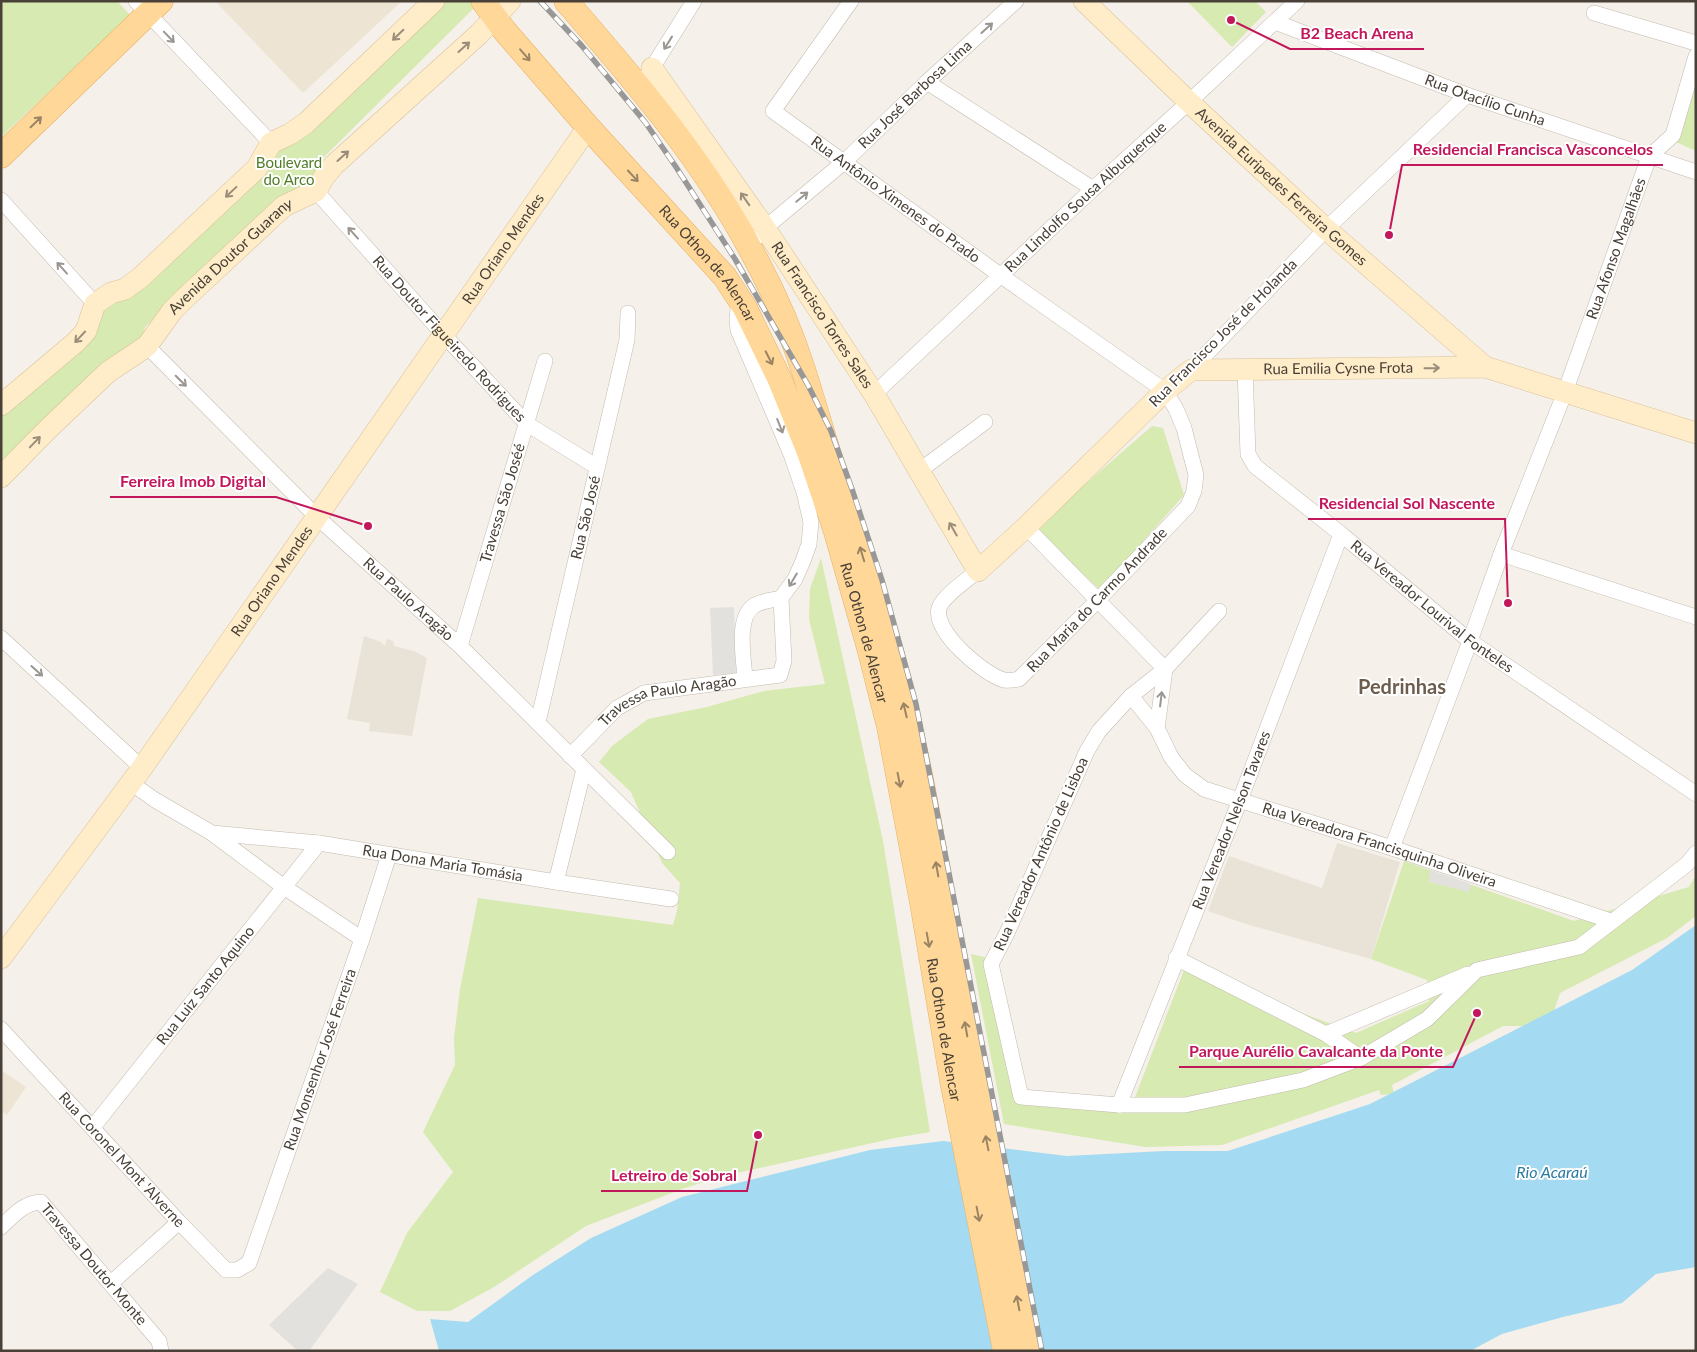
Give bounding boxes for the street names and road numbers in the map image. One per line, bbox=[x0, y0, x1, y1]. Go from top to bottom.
street label: Rua José Barbosa Lima bbox=[854, 36, 975, 152]
street label: Rua Otacílio Cunha bbox=[1422, 70, 1548, 129]
street label: Avenida Euripedes Ferreira Gomes bbox=[1192, 103, 1372, 269]
street label: Rua Lindolfo Sousa Albuquerque bbox=[1000, 117, 1169, 275]
street label: Rua Antônio Ximenes do Prado bbox=[808, 132, 984, 266]
street label: Rua Afonso Magalhães bbox=[1582, 175, 1649, 322]
street label: Rua Oriano Mendes bbox=[458, 190, 547, 307]
street label: Avenida Doutor Guarany bbox=[164, 193, 295, 318]
street label: Rua Othon de Alencar bbox=[656, 201, 760, 325]
street label: Rua Francisco Torres Sales bbox=[768, 238, 878, 391]
street label: Rua Doutor Figueiredo Rodrigues bbox=[369, 251, 530, 425]
street label: Rua Francisco José de Holanda bbox=[1145, 255, 1300, 410]
street label: Rua Emilia Cysne Frota bbox=[1263, 358, 1413, 377]
street label: Travessa São Joséé bbox=[475, 441, 528, 565]
street label: Rua São José bbox=[566, 474, 603, 561]
street label: Rua Oriano Mendes bbox=[226, 522, 316, 640]
street label: Rua Maria do Carmo Andrade bbox=[1022, 523, 1170, 675]
street label: Rua Vereador Lourival Fonteles bbox=[1347, 536, 1517, 676]
street label: Rua Paulo Aragão bbox=[360, 553, 458, 644]
street label: Rua Othon de Alencar bbox=[837, 560, 893, 705]
street label: Travessa Paulo Aragão bbox=[594, 671, 737, 730]
street label: Rua Vereador Nelson Tavares bbox=[1187, 728, 1273, 912]
street label: Rua Vereador Antônio de Lisboa bbox=[989, 754, 1091, 953]
street label: Rua Vereadora Francisquinha Oliveira bbox=[1260, 798, 1499, 890]
street label: Rua Dona Maria Tomásia bbox=[361, 840, 524, 884]
street label: Rua Luiz Santo Aquino bbox=[152, 922, 258, 1048]
street label: Rua Othon de Alencar bbox=[923, 957, 966, 1103]
street label: Rua Monsenhor José Ferreira bbox=[279, 966, 359, 1153]
street label: Rua Coronel Mont 'Alverne bbox=[56, 1088, 189, 1231]
street label: Travessa Doutor Monte bbox=[38, 1199, 152, 1328]

